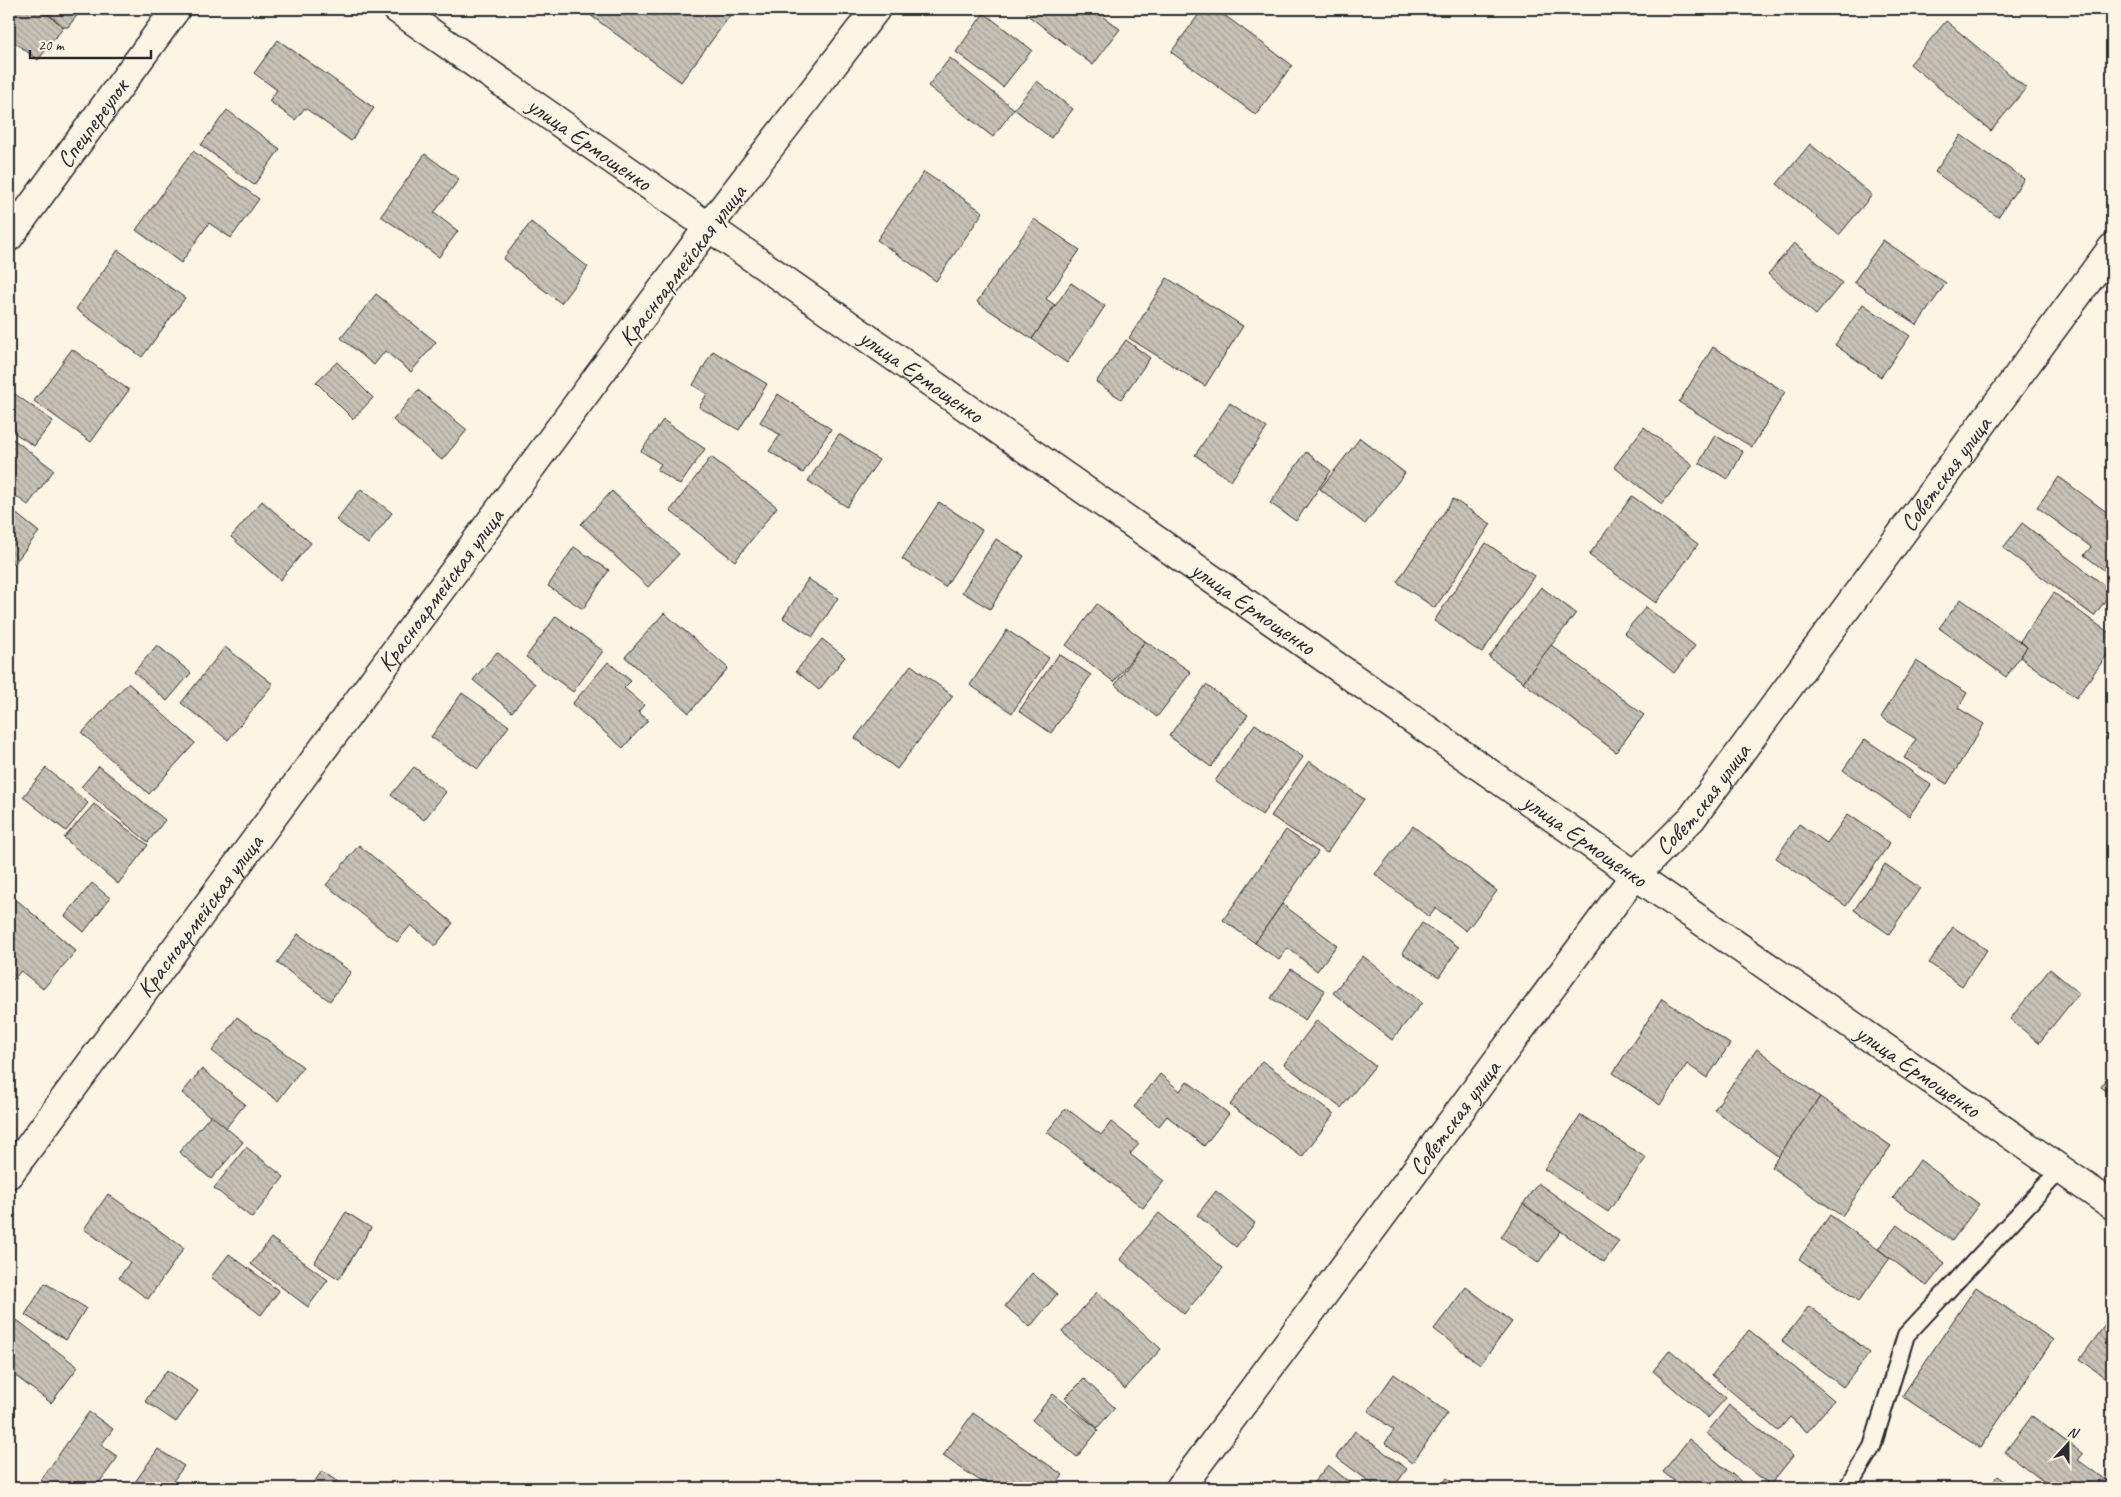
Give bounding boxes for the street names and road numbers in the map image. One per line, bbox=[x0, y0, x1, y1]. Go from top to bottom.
street label: Спецпереулок bbox=[50, 71, 136, 174]
street label: улица Ермощенко bbox=[520, 89, 659, 198]
street label: Красноармейская улица bbox=[611, 177, 753, 352]
street label: улица Ермощенко bbox=[852, 321, 990, 430]
street label: Советская улица bbox=[1893, 409, 1999, 537]
street label: Красноармейская улица bbox=[370, 502, 511, 677]
street label: улица Ермощенко bbox=[1184, 553, 1322, 663]
street label: Советская улица bbox=[1649, 736, 1758, 861]
street label: улица Ермощенко bbox=[1516, 785, 1654, 895]
street label: Красноармейская улица bbox=[130, 827, 270, 1003]
street label: улица Ермощенко bbox=[1848, 1016, 1987, 1125]
street label: Советская улица bbox=[1402, 1053, 1508, 1181]

